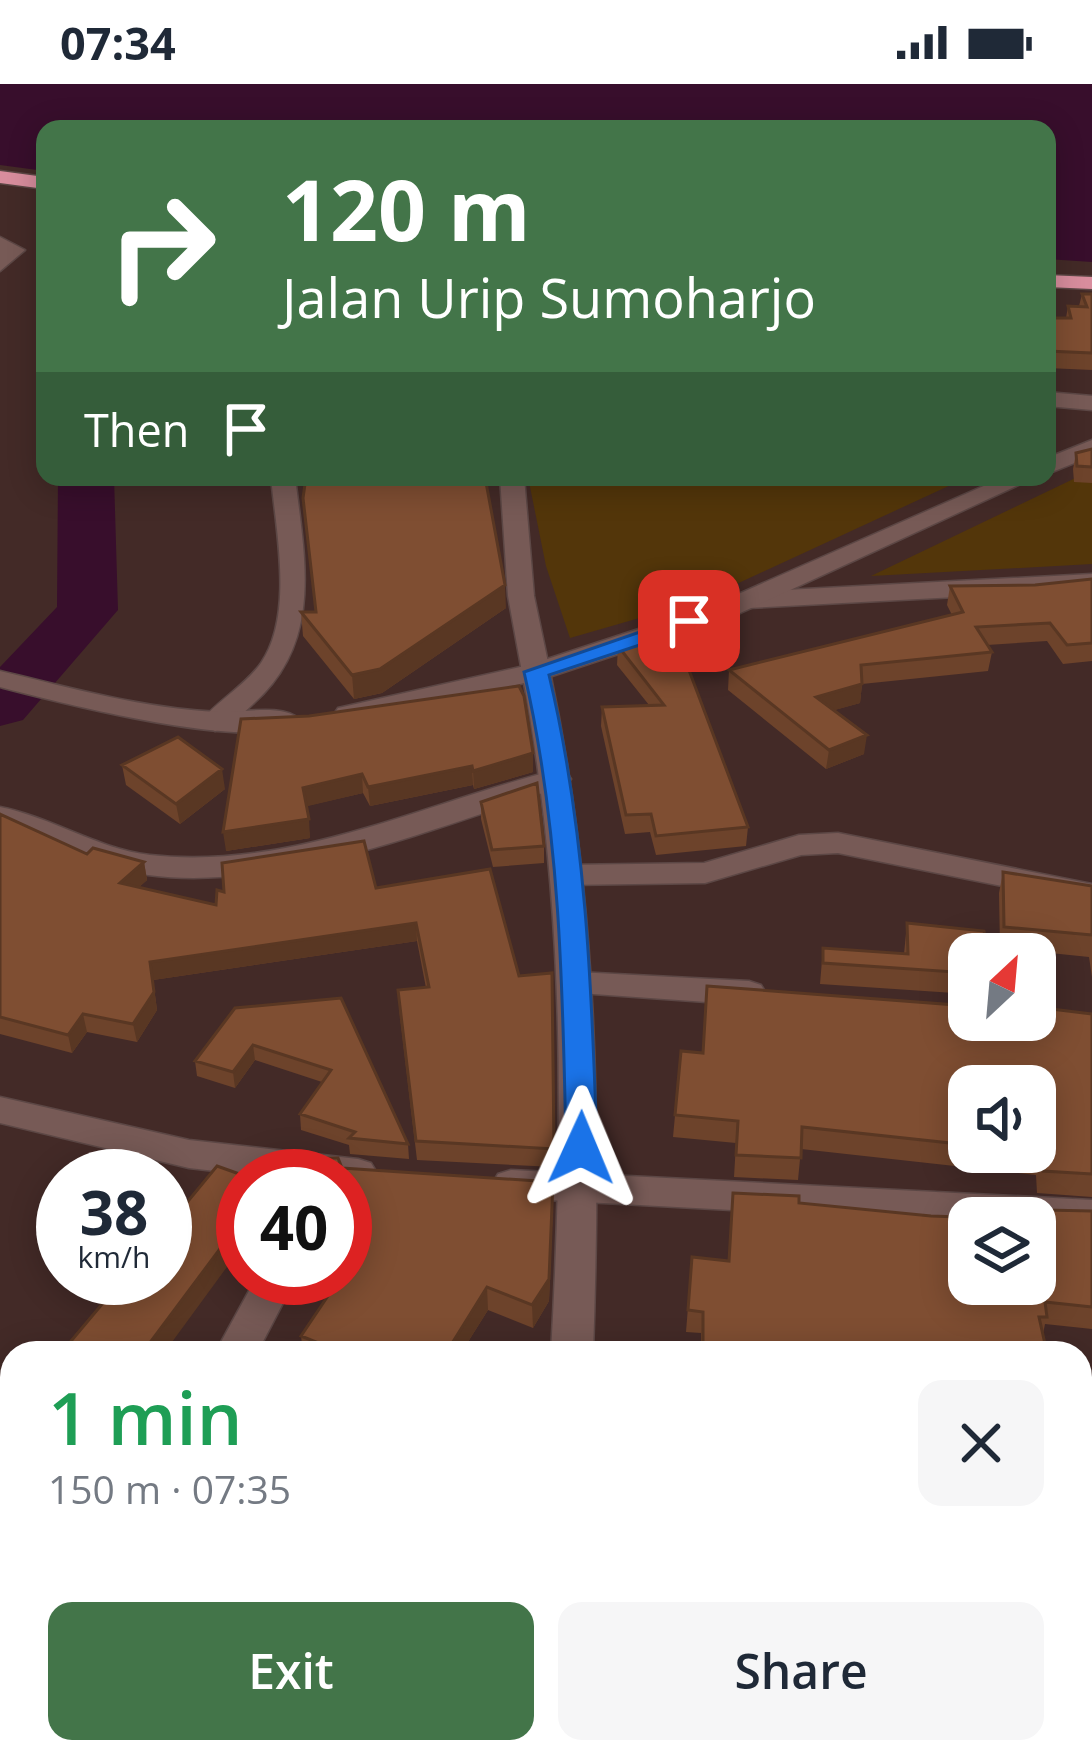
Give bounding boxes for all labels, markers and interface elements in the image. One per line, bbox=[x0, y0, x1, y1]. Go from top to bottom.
text: 07:34 bbox=[60, 12, 176, 73]
text: 120 m bbox=[282, 151, 530, 266]
icon: right bbox=[84, 168, 240, 324]
text: Jalan Urip Sumoharjo bbox=[282, 260, 816, 334]
icon: arrive bbox=[213, 396, 279, 462]
text: Then bbox=[84, 399, 189, 460]
pin bbox=[638, 570, 740, 672]
icon: arrive bbox=[656, 588, 722, 654]
north arrow bbox=[948, 933, 1056, 1041]
map controls bbox=[948, 933, 1056, 1305]
button: sound bbox=[948, 1065, 1056, 1173]
position arrow bbox=[518, 1085, 644, 1211]
speed limit sign: 40 bbox=[216, 1149, 372, 1305]
text: 38 bbox=[80, 1171, 148, 1253]
button: layers bbox=[948, 1197, 1056, 1305]
text: km/h bbox=[78, 1236, 150, 1277]
text: 1 min bbox=[48, 1368, 242, 1466]
button: close bbox=[918, 1380, 1044, 1506]
text: 150 m · 07:35 bbox=[48, 1462, 291, 1515]
button: Exit bbox=[48, 1602, 534, 1740]
button: Share bbox=[558, 1602, 1044, 1740]

